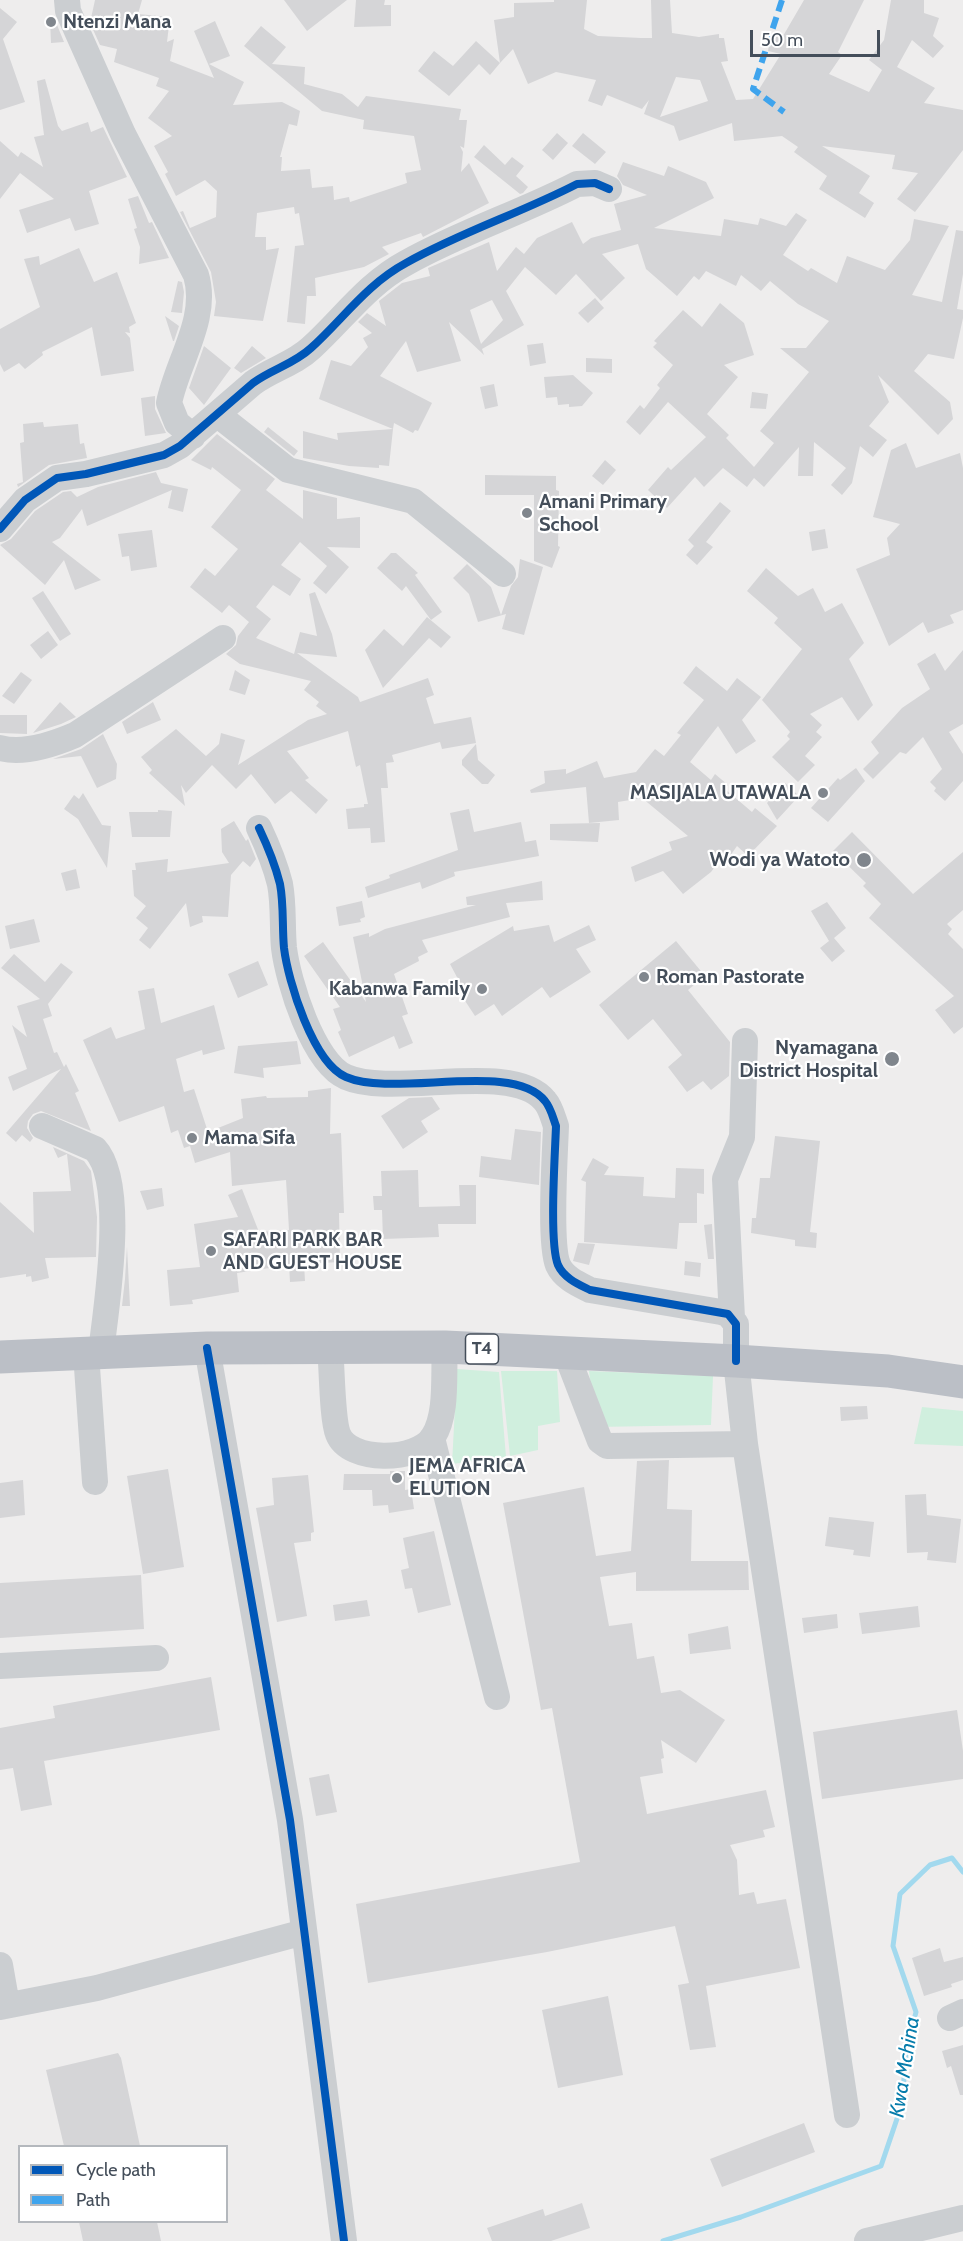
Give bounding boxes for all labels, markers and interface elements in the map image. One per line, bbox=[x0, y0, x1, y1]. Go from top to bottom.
place label: Ntenzi Mana bbox=[63, 10, 171, 34]
marker: Ntenzi Mana bbox=[44, 15, 58, 29]
scale bar bbox=[753, 18, 884, 56]
text: 50 m bbox=[761, 29, 803, 51]
place label: Amani Primary School bbox=[539, 490, 667, 537]
marker: Amani Primary School bbox=[520, 506, 534, 520]
place label: MASIJALA UTAWALA bbox=[630, 781, 811, 805]
marker: MASIJALA UTAWALA bbox=[816, 786, 830, 800]
place label: Wodi ya Watoto bbox=[710, 848, 850, 872]
marker: Wodi ya Watoto bbox=[855, 851, 873, 869]
place label: Roman Pastorate bbox=[656, 965, 804, 989]
marker: Roman Pastorate bbox=[637, 970, 651, 984]
place label: Kabanwa Family bbox=[329, 977, 470, 1001]
marker: Kabanwa Family bbox=[475, 982, 489, 996]
place label: Nyamagana District Hospital bbox=[739, 1036, 878, 1083]
marker: Nyamagana District Hospital bbox=[883, 1050, 901, 1068]
place label: Mama Sifa bbox=[204, 1126, 295, 1150]
marker: Mama Sifa bbox=[185, 1131, 199, 1145]
place label: SAFARI PARK BAR AND GUEST HOUSE bbox=[223, 1228, 402, 1275]
marker: SAFARI PARK BAR AND GUEST HOUSE bbox=[204, 1244, 218, 1258]
road number: T4 bbox=[466, 1334, 498, 1364]
place label: JEMA AFRICA ELUTION bbox=[409, 1454, 525, 1501]
marker: JEMA AFRICA ELUTION bbox=[390, 1471, 404, 1485]
water label: Kwa Mchina bbox=[885, 2015, 925, 2119]
legend bbox=[18, 2145, 228, 2223]
text: Cycle path bbox=[76, 2159, 156, 2181]
text: Path bbox=[76, 2189, 110, 2211]

